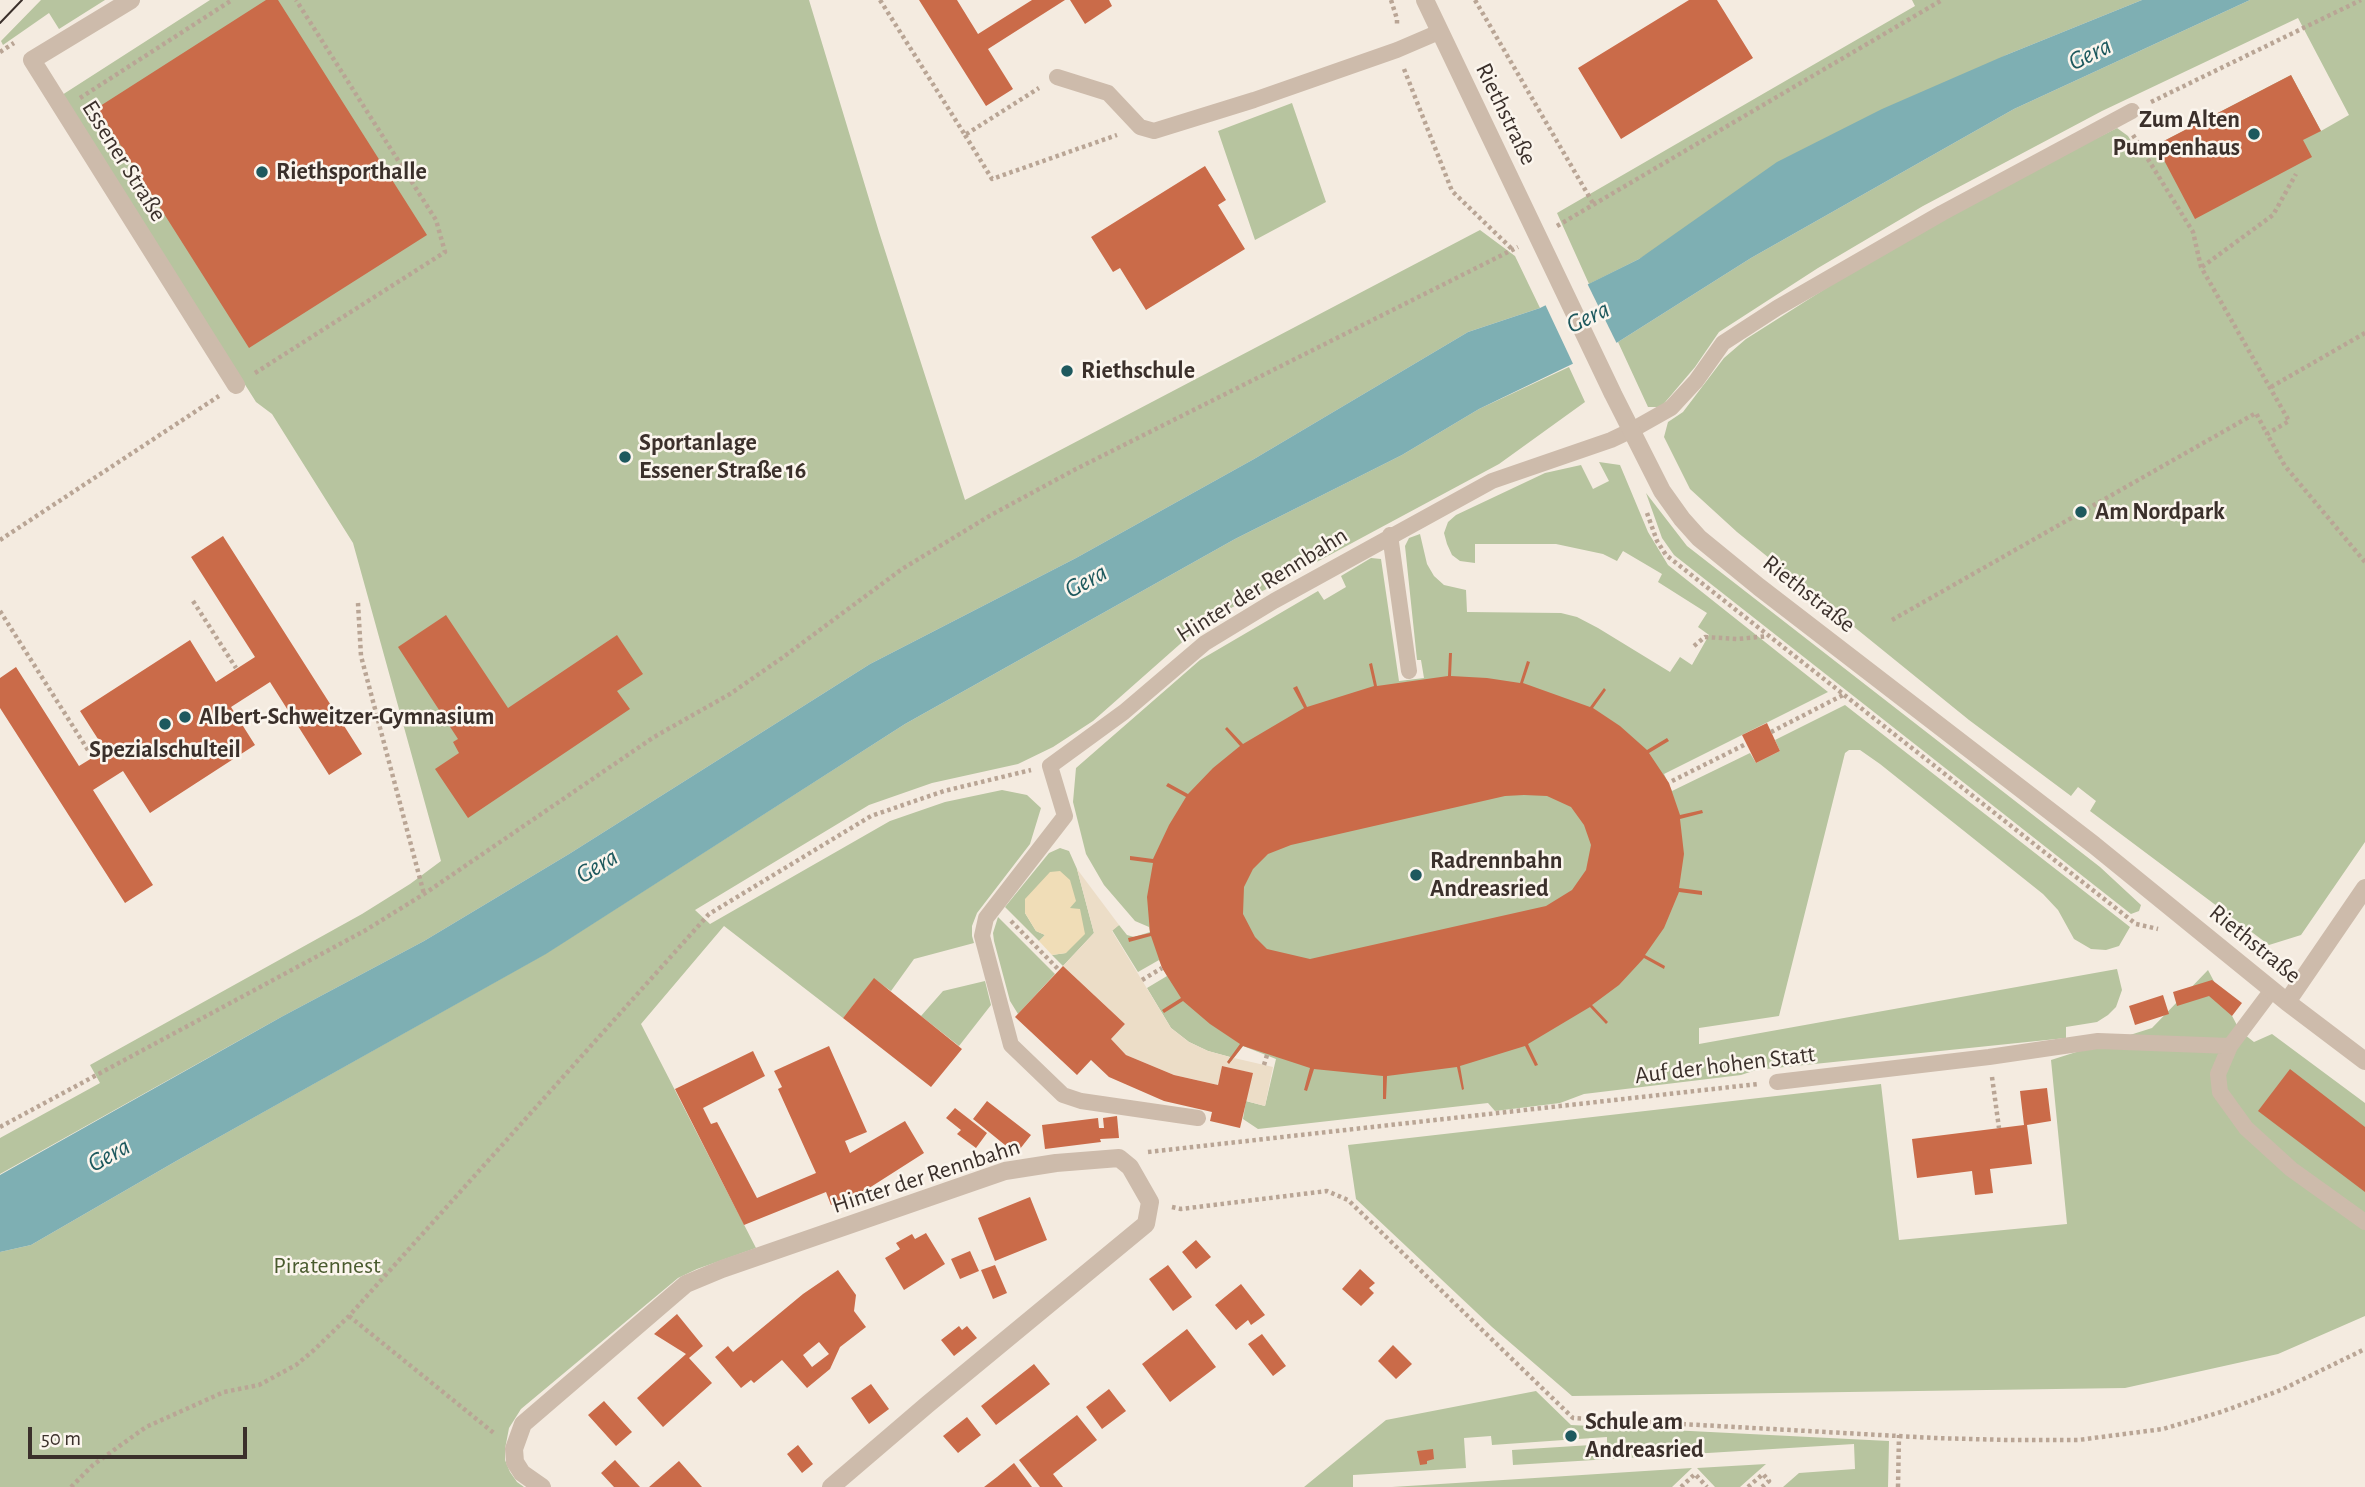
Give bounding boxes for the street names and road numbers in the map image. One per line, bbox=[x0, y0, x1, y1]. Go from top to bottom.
street label: Riethstraße bbox=[1469, 58, 1543, 170]
street label: Essener Straße bbox=[75, 95, 173, 227]
street label: Hinter der Rennbahn bbox=[1171, 521, 1353, 649]
street label: Riethstraße bbox=[1757, 549, 1861, 639]
street label: Riethstraße bbox=[2203, 898, 2307, 990]
street label: Auf der hohen Statt bbox=[1633, 1040, 1817, 1090]
street label: Hinter der Rennbahn bbox=[828, 1132, 1024, 1220]

